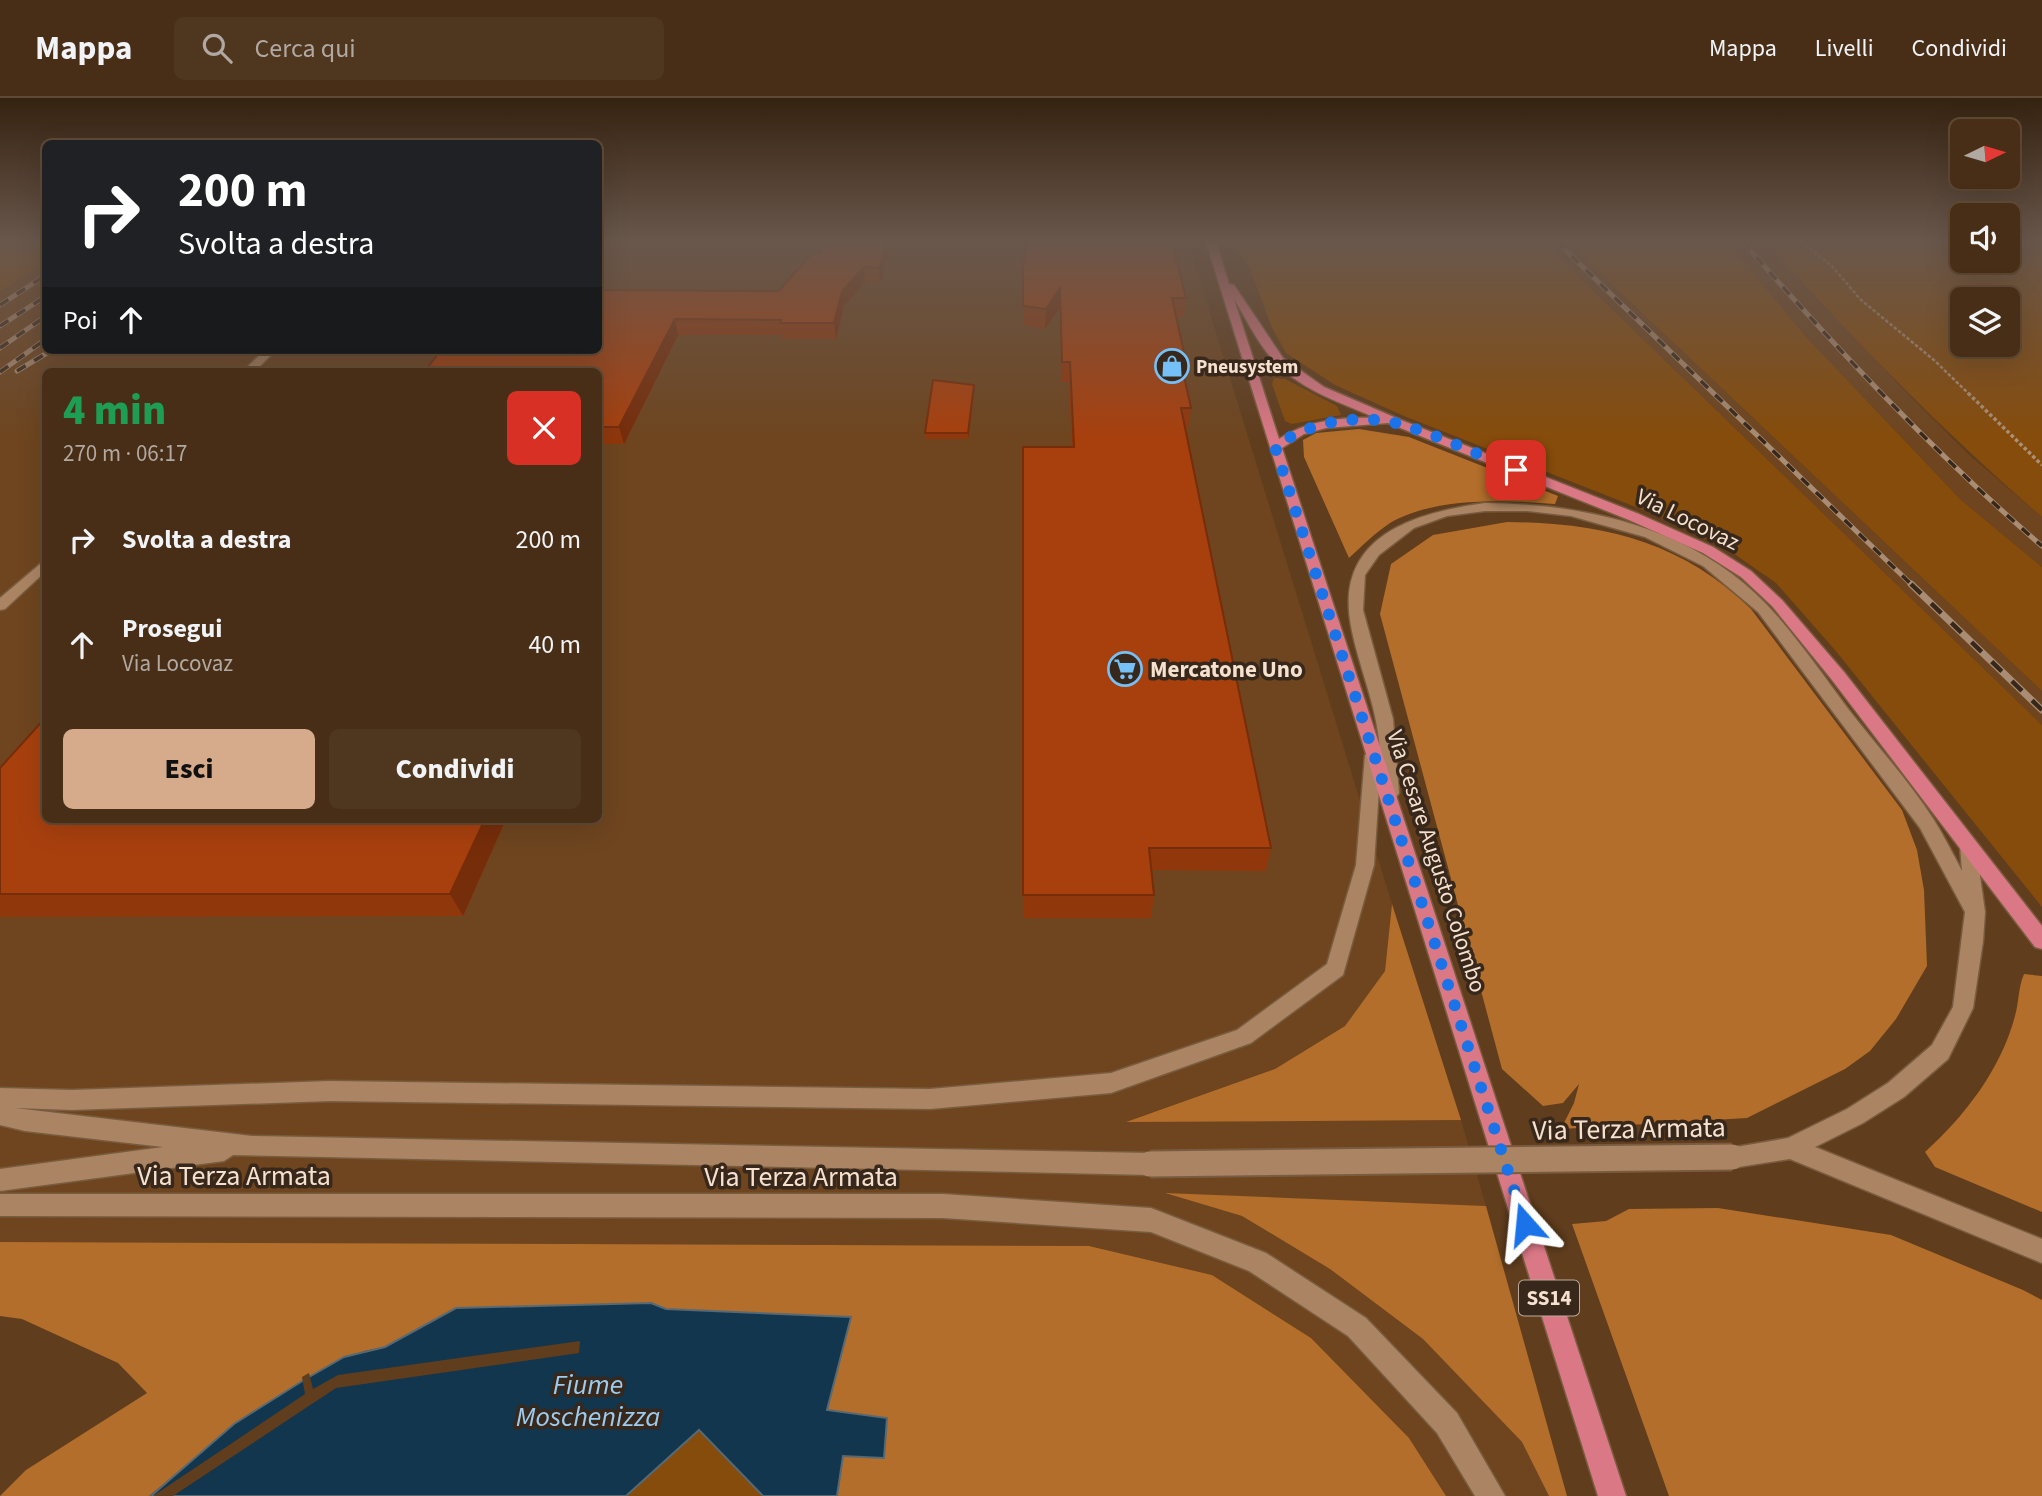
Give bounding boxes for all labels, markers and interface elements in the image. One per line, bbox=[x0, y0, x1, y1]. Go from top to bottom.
search box bbox=[174, 17, 664, 80]
text: Mappa bbox=[35, 25, 132, 72]
icon: search bbox=[198, 29, 236, 67]
text: Cerca qui bbox=[254, 30, 356, 67]
text: Mappa bbox=[1709, 31, 1777, 66]
text: Livelli bbox=[1815, 31, 1874, 66]
text: Condividi bbox=[1912, 31, 2007, 66]
north arrow bbox=[1950, 119, 2020, 189]
map controls bbox=[1950, 119, 2020, 357]
text: 200 m bbox=[178, 156, 307, 226]
icon: right bbox=[63, 168, 154, 259]
button: sound bbox=[1950, 203, 2020, 273]
text: Svolta a destra bbox=[178, 221, 374, 267]
button: layers bbox=[1950, 287, 2020, 357]
icon: ahead bbox=[112, 301, 150, 339]
text: Poi bbox=[63, 302, 98, 339]
shop icon: Pneusystem bbox=[1153, 347, 1191, 385]
place label: Pneusystem bbox=[1196, 354, 1298, 381]
text: 4 min bbox=[63, 381, 166, 441]
button: close bbox=[507, 391, 581, 465]
text: 270 m · 06:17 bbox=[63, 437, 187, 470]
pin bbox=[1486, 440, 1546, 500]
icon: arrive bbox=[1497, 451, 1535, 489]
street label: Via Locovaz bbox=[1631, 480, 1745, 559]
icon: right bbox=[63, 521, 101, 559]
text: Svolta a destra bbox=[122, 521, 292, 558]
text: 200 m bbox=[515, 521, 581, 558]
text: Prosegui bbox=[122, 610, 222, 647]
icon: ahead bbox=[63, 626, 101, 664]
text: 40 m bbox=[528, 626, 581, 663]
text: Via Locovaz bbox=[122, 647, 233, 680]
supermarket icon: Mercatone Uno bbox=[1106, 650, 1144, 688]
place label: Mercatone Uno bbox=[1150, 653, 1303, 686]
street label: Via Cesare Augusto Colombo bbox=[1378, 726, 1495, 997]
button: Esci bbox=[63, 729, 315, 809]
button: Condividi bbox=[329, 729, 581, 809]
street label: Via Terza Armata bbox=[1532, 1107, 1726, 1151]
street label: Via Terza Armata bbox=[137, 1156, 331, 1196]
street label: Via Terza Armata bbox=[704, 1157, 898, 1197]
position arrow bbox=[1488, 1187, 1562, 1261]
road number: SS14 bbox=[1519, 1280, 1579, 1316]
water label: Fiume Moschenizza bbox=[516, 1365, 660, 1437]

